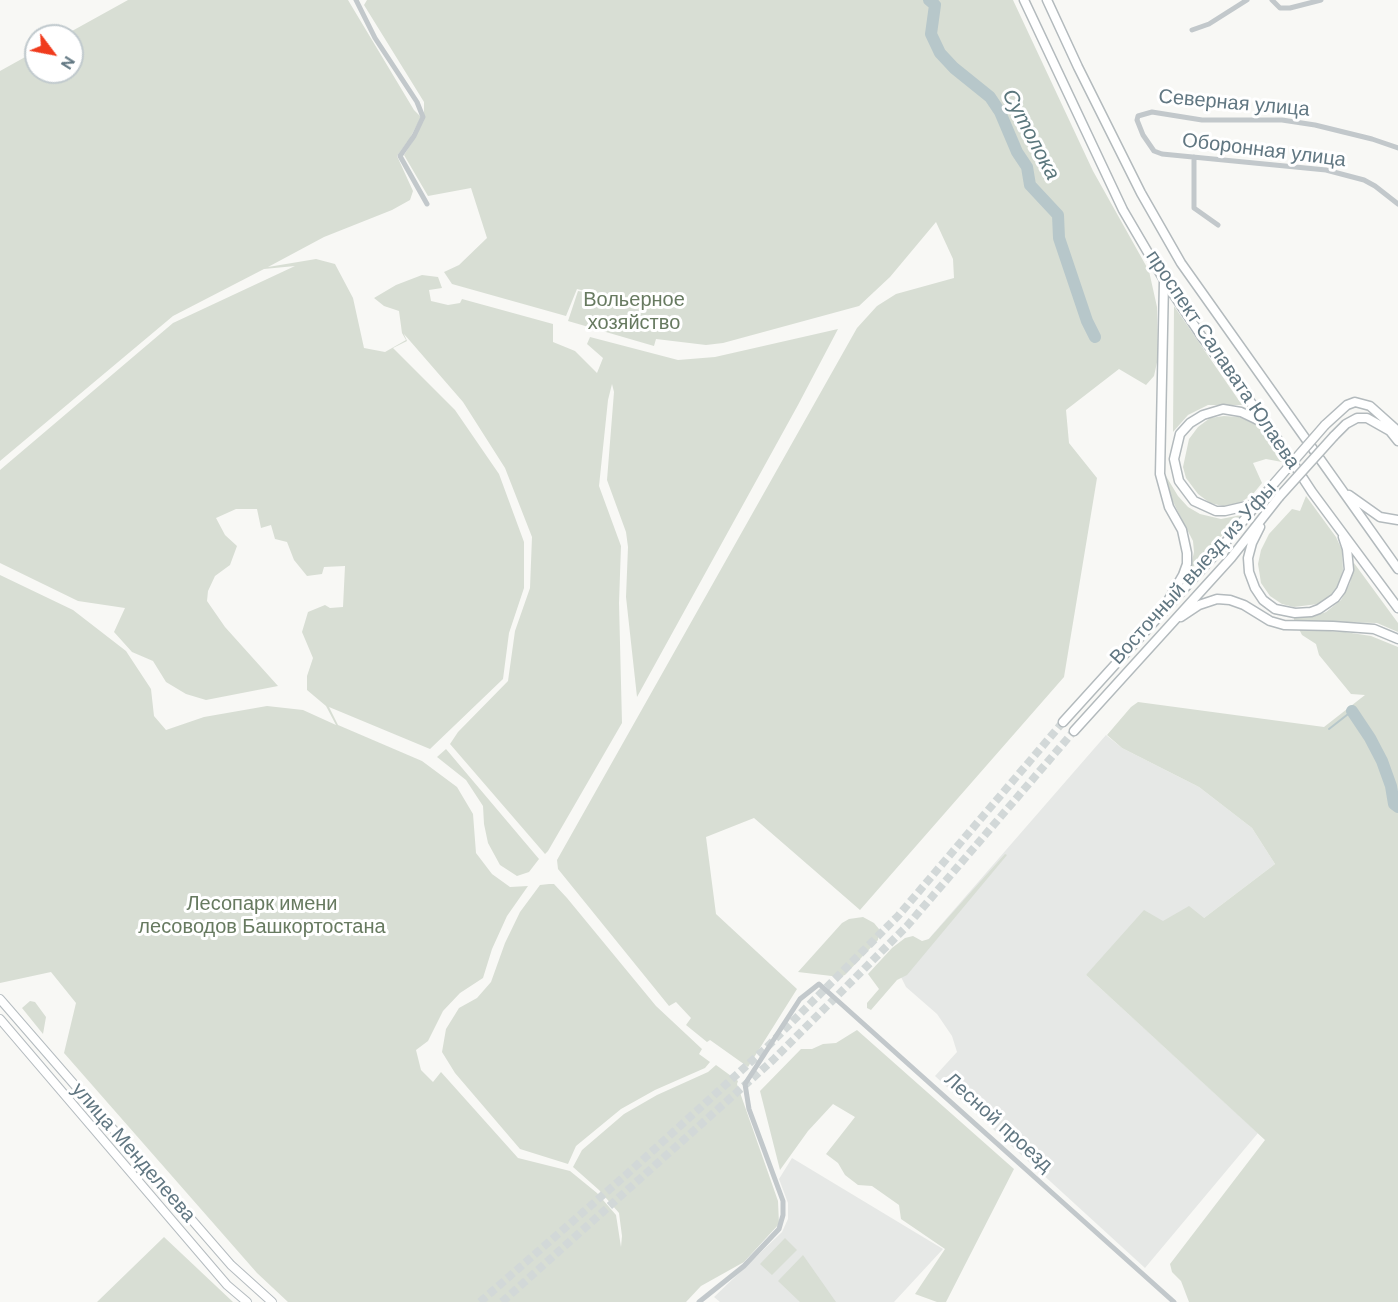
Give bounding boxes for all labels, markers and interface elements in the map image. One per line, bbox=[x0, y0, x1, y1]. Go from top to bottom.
north arrow bbox=[24, 24, 84, 84]
text: N bbox=[56, 52, 80, 73]
water label: Сутолока bbox=[996, 85, 1064, 185]
street label: Северная улица bbox=[1157, 85, 1311, 123]
street label: Оборонная улица bbox=[1181, 129, 1347, 173]
street label: проспект Салавата Юлаева bbox=[1140, 246, 1304, 474]
park label: Вольерное хозяйство bbox=[583, 289, 685, 336]
street label: Восточный выезд из Уфы bbox=[1106, 478, 1282, 670]
park label: Лесопарк имени лесоводов Башкортостана bbox=[138, 893, 386, 940]
street label: Лесной проезд bbox=[939, 1068, 1057, 1178]
street label: улица Менделеева bbox=[66, 1078, 200, 1228]

